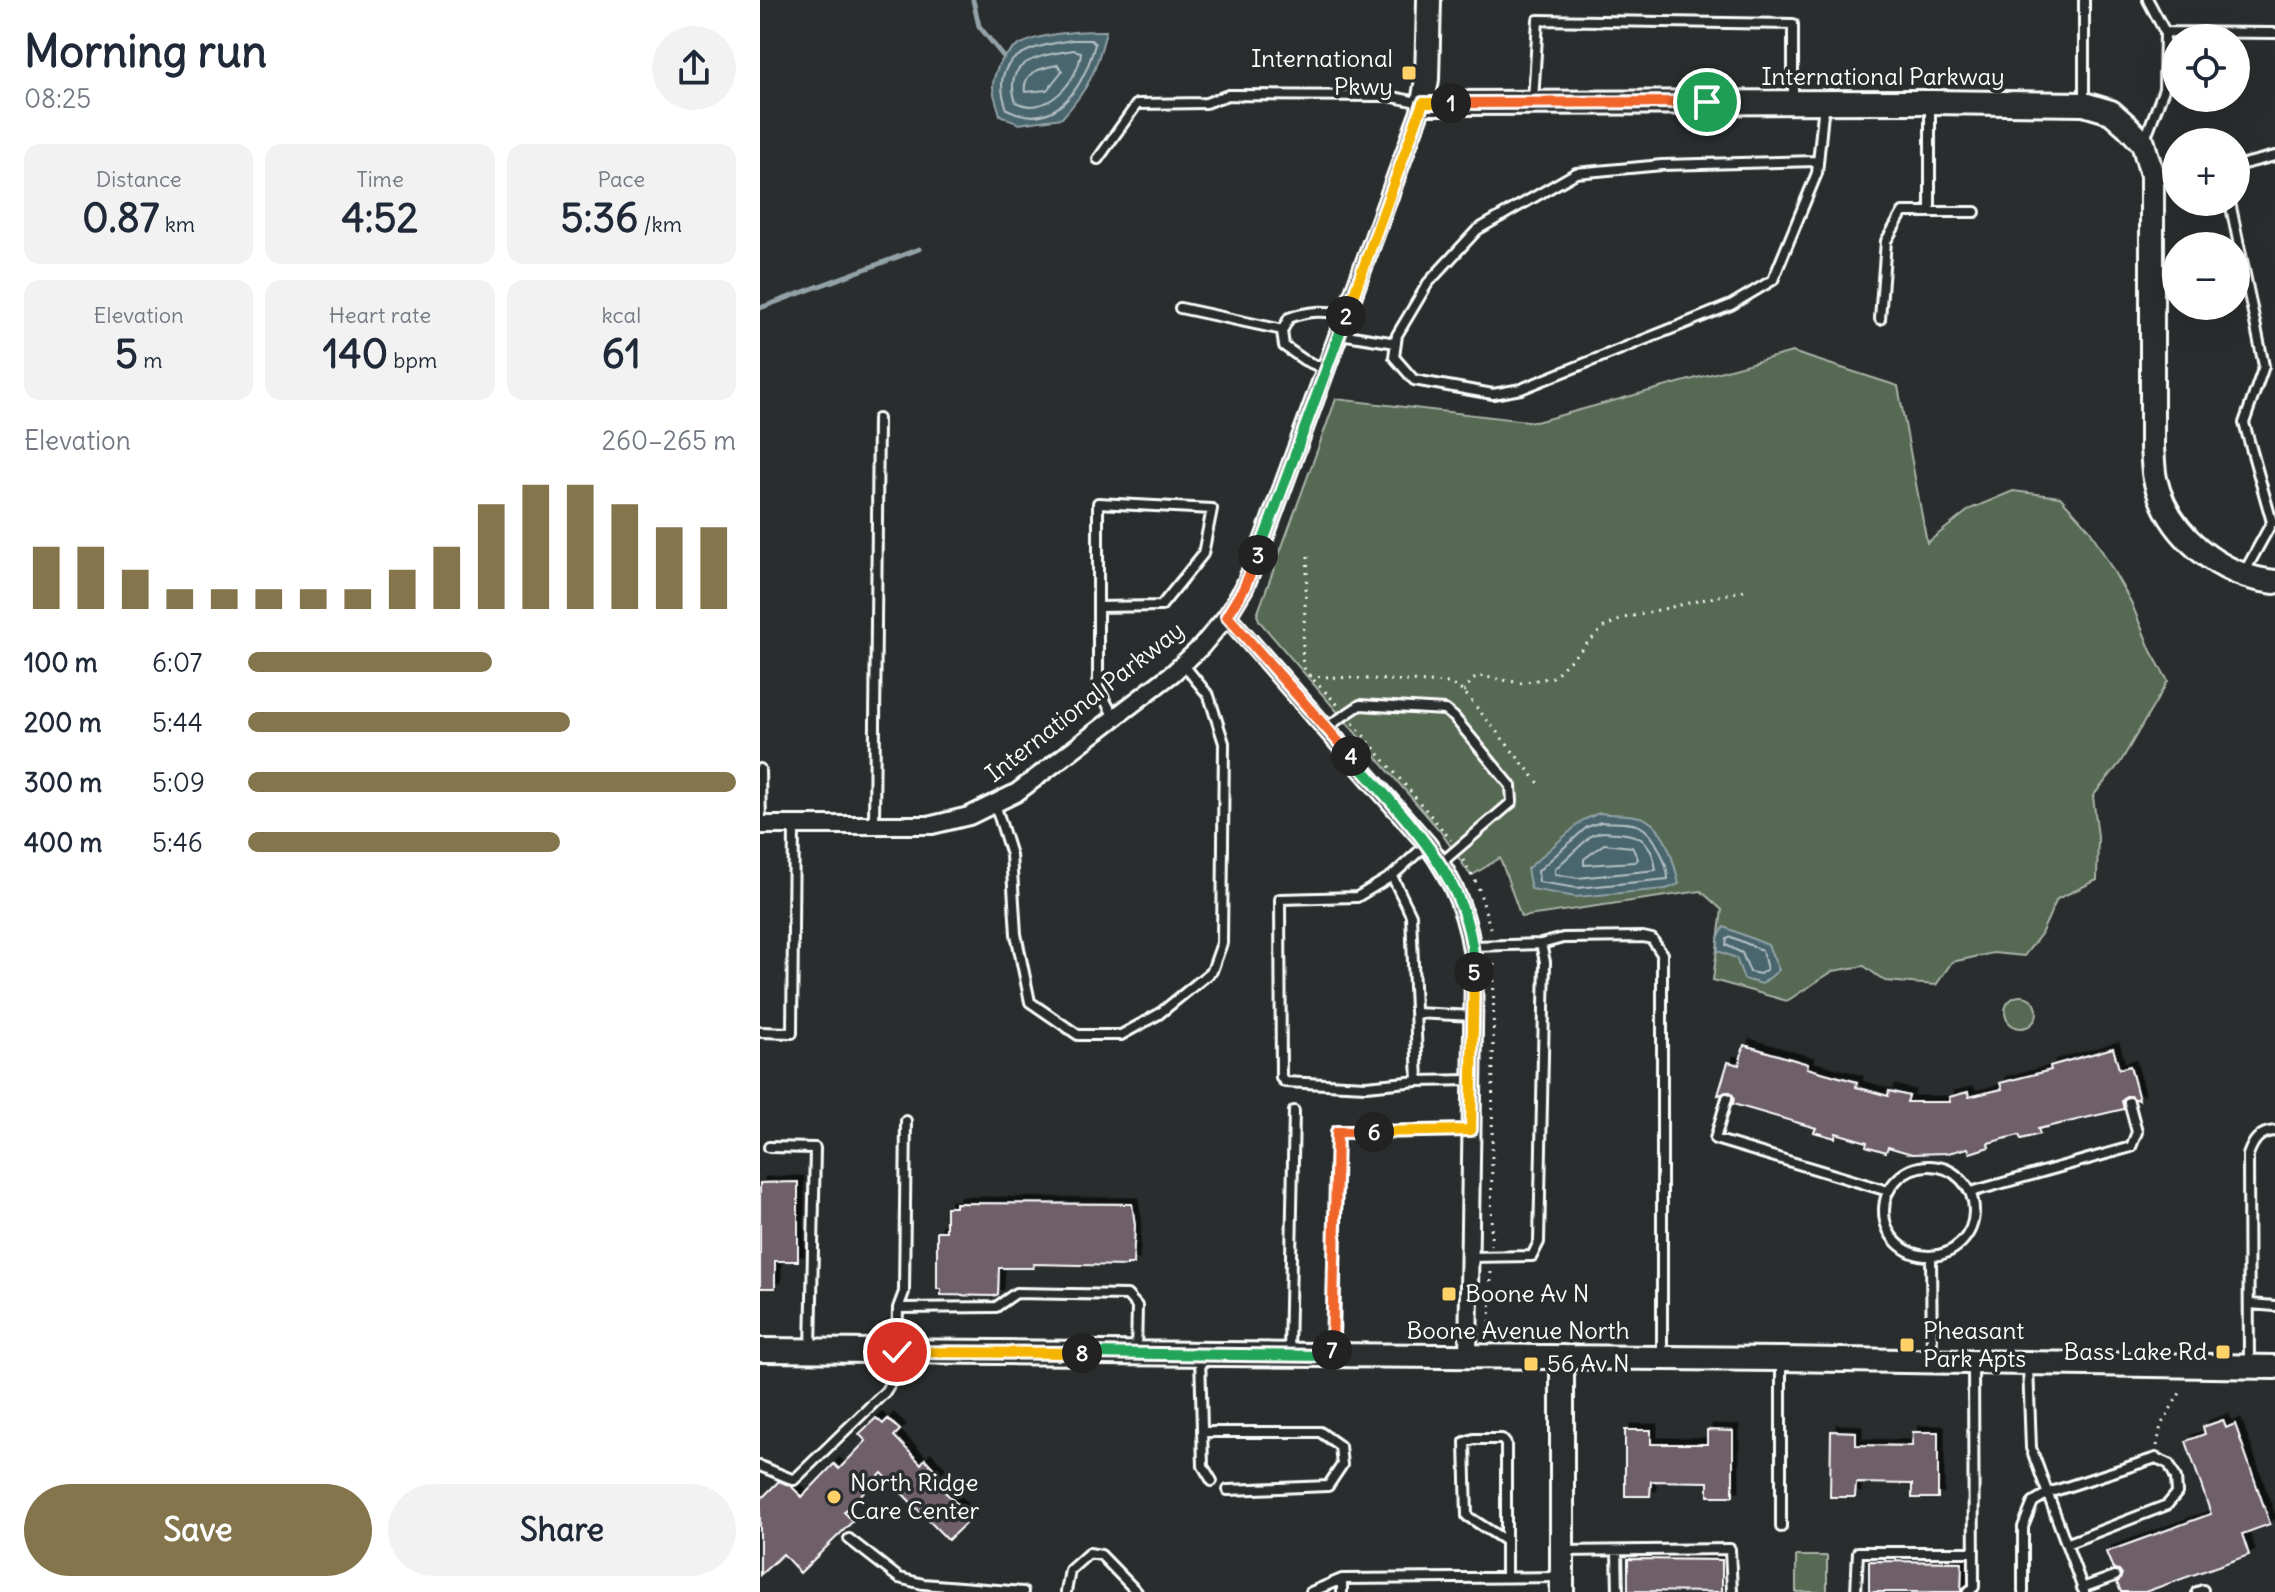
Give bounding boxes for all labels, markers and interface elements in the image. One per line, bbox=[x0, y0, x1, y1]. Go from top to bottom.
text: Morning run bbox=[24, 24, 267, 79]
map controls bbox=[2162, 24, 2250, 320]
button: locate bbox=[2162, 24, 2250, 112]
button: share bbox=[652, 26, 736, 110]
place label: International Pkwy bbox=[1251, 43, 1393, 101]
street label: International Parkway bbox=[1761, 61, 2005, 91]
marker: International Pkwy bbox=[1400, 64, 1418, 82]
pin bbox=[1673, 68, 1741, 136]
icon: arrive bbox=[1685, 80, 1729, 124]
text: 08:25 bbox=[24, 82, 91, 115]
pin: 1 bbox=[1431, 83, 1471, 123]
text: 1 bbox=[1447, 89, 1455, 117]
button: + bbox=[2162, 128, 2250, 216]
text: Distance bbox=[96, 165, 182, 193]
text: Time bbox=[356, 165, 404, 193]
text: Pace bbox=[597, 165, 645, 193]
text: 0.87 bbox=[82, 193, 159, 243]
text: 4:52 bbox=[341, 193, 419, 243]
text: 5:36 bbox=[561, 193, 638, 243]
text: km bbox=[159, 210, 195, 238]
text: /km bbox=[638, 210, 682, 238]
button: − bbox=[2162, 232, 2250, 320]
pin: 2 bbox=[1326, 296, 1366, 336]
text: Elevation bbox=[94, 301, 184, 329]
text: Heart rate bbox=[329, 301, 431, 329]
text: kcal bbox=[602, 301, 641, 329]
text: 2 bbox=[1340, 302, 1352, 330]
text: 5 bbox=[115, 329, 138, 379]
text: 140 bbox=[323, 329, 388, 379]
text: 61 bbox=[602, 329, 641, 379]
text: m bbox=[138, 346, 162, 374]
text: bpm bbox=[388, 346, 437, 374]
text: Elevation bbox=[24, 424, 131, 457]
text: 260–265 m bbox=[602, 424, 736, 457]
pin: 3 bbox=[1238, 535, 1278, 575]
text: 3 bbox=[1252, 541, 1264, 569]
street label: International Parkway bbox=[979, 614, 1190, 788]
text: 100 m bbox=[24, 646, 98, 679]
text: 6:07 bbox=[152, 646, 202, 679]
text: 200 m bbox=[24, 706, 101, 739]
text: 5:44 bbox=[152, 706, 203, 739]
pin: 4 bbox=[1331, 736, 1371, 776]
text: 4 bbox=[1345, 742, 1357, 770]
text: 300 m bbox=[24, 766, 102, 799]
text: 5:09 bbox=[152, 766, 205, 799]
text: 400 m bbox=[24, 826, 102, 859]
text: 5:46 bbox=[152, 826, 203, 859]
pin: 5 bbox=[1454, 952, 1494, 992]
text: 5 bbox=[1468, 958, 1480, 986]
pin: 6 bbox=[1354, 1112, 1394, 1152]
text: 6 bbox=[1368, 1118, 1380, 1146]
place label: Boone Av N bbox=[1465, 1278, 1589, 1308]
marker: Boone Av N bbox=[1440, 1285, 1458, 1303]
street label: Boone Avenue North bbox=[1407, 1315, 1629, 1345]
place label: Pheasant Park Apts bbox=[1923, 1315, 2026, 1373]
pin bbox=[863, 1318, 931, 1386]
icon: check bbox=[875, 1330, 919, 1374]
pin: 7 bbox=[1312, 1330, 1352, 1370]
pin: 8 bbox=[1062, 1333, 1102, 1373]
text: 7 bbox=[1327, 1336, 1337, 1364]
marker: Pheasant Park Apts bbox=[1898, 1336, 1916, 1354]
place label: Bass Lake Rd bbox=[2063, 1336, 2207, 1366]
text: 8 bbox=[1076, 1339, 1088, 1367]
marker: Bass Lake Rd bbox=[2214, 1343, 2232, 1361]
place label: 56 Av N bbox=[1547, 1348, 1630, 1378]
marker: 56 Av N bbox=[1522, 1355, 1540, 1373]
place label: North Ridge Care Center bbox=[850, 1467, 980, 1525]
button: Save bbox=[24, 1484, 372, 1576]
button: Share bbox=[388, 1484, 736, 1576]
marker: North Ridge Care Center bbox=[825, 1488, 843, 1506]

